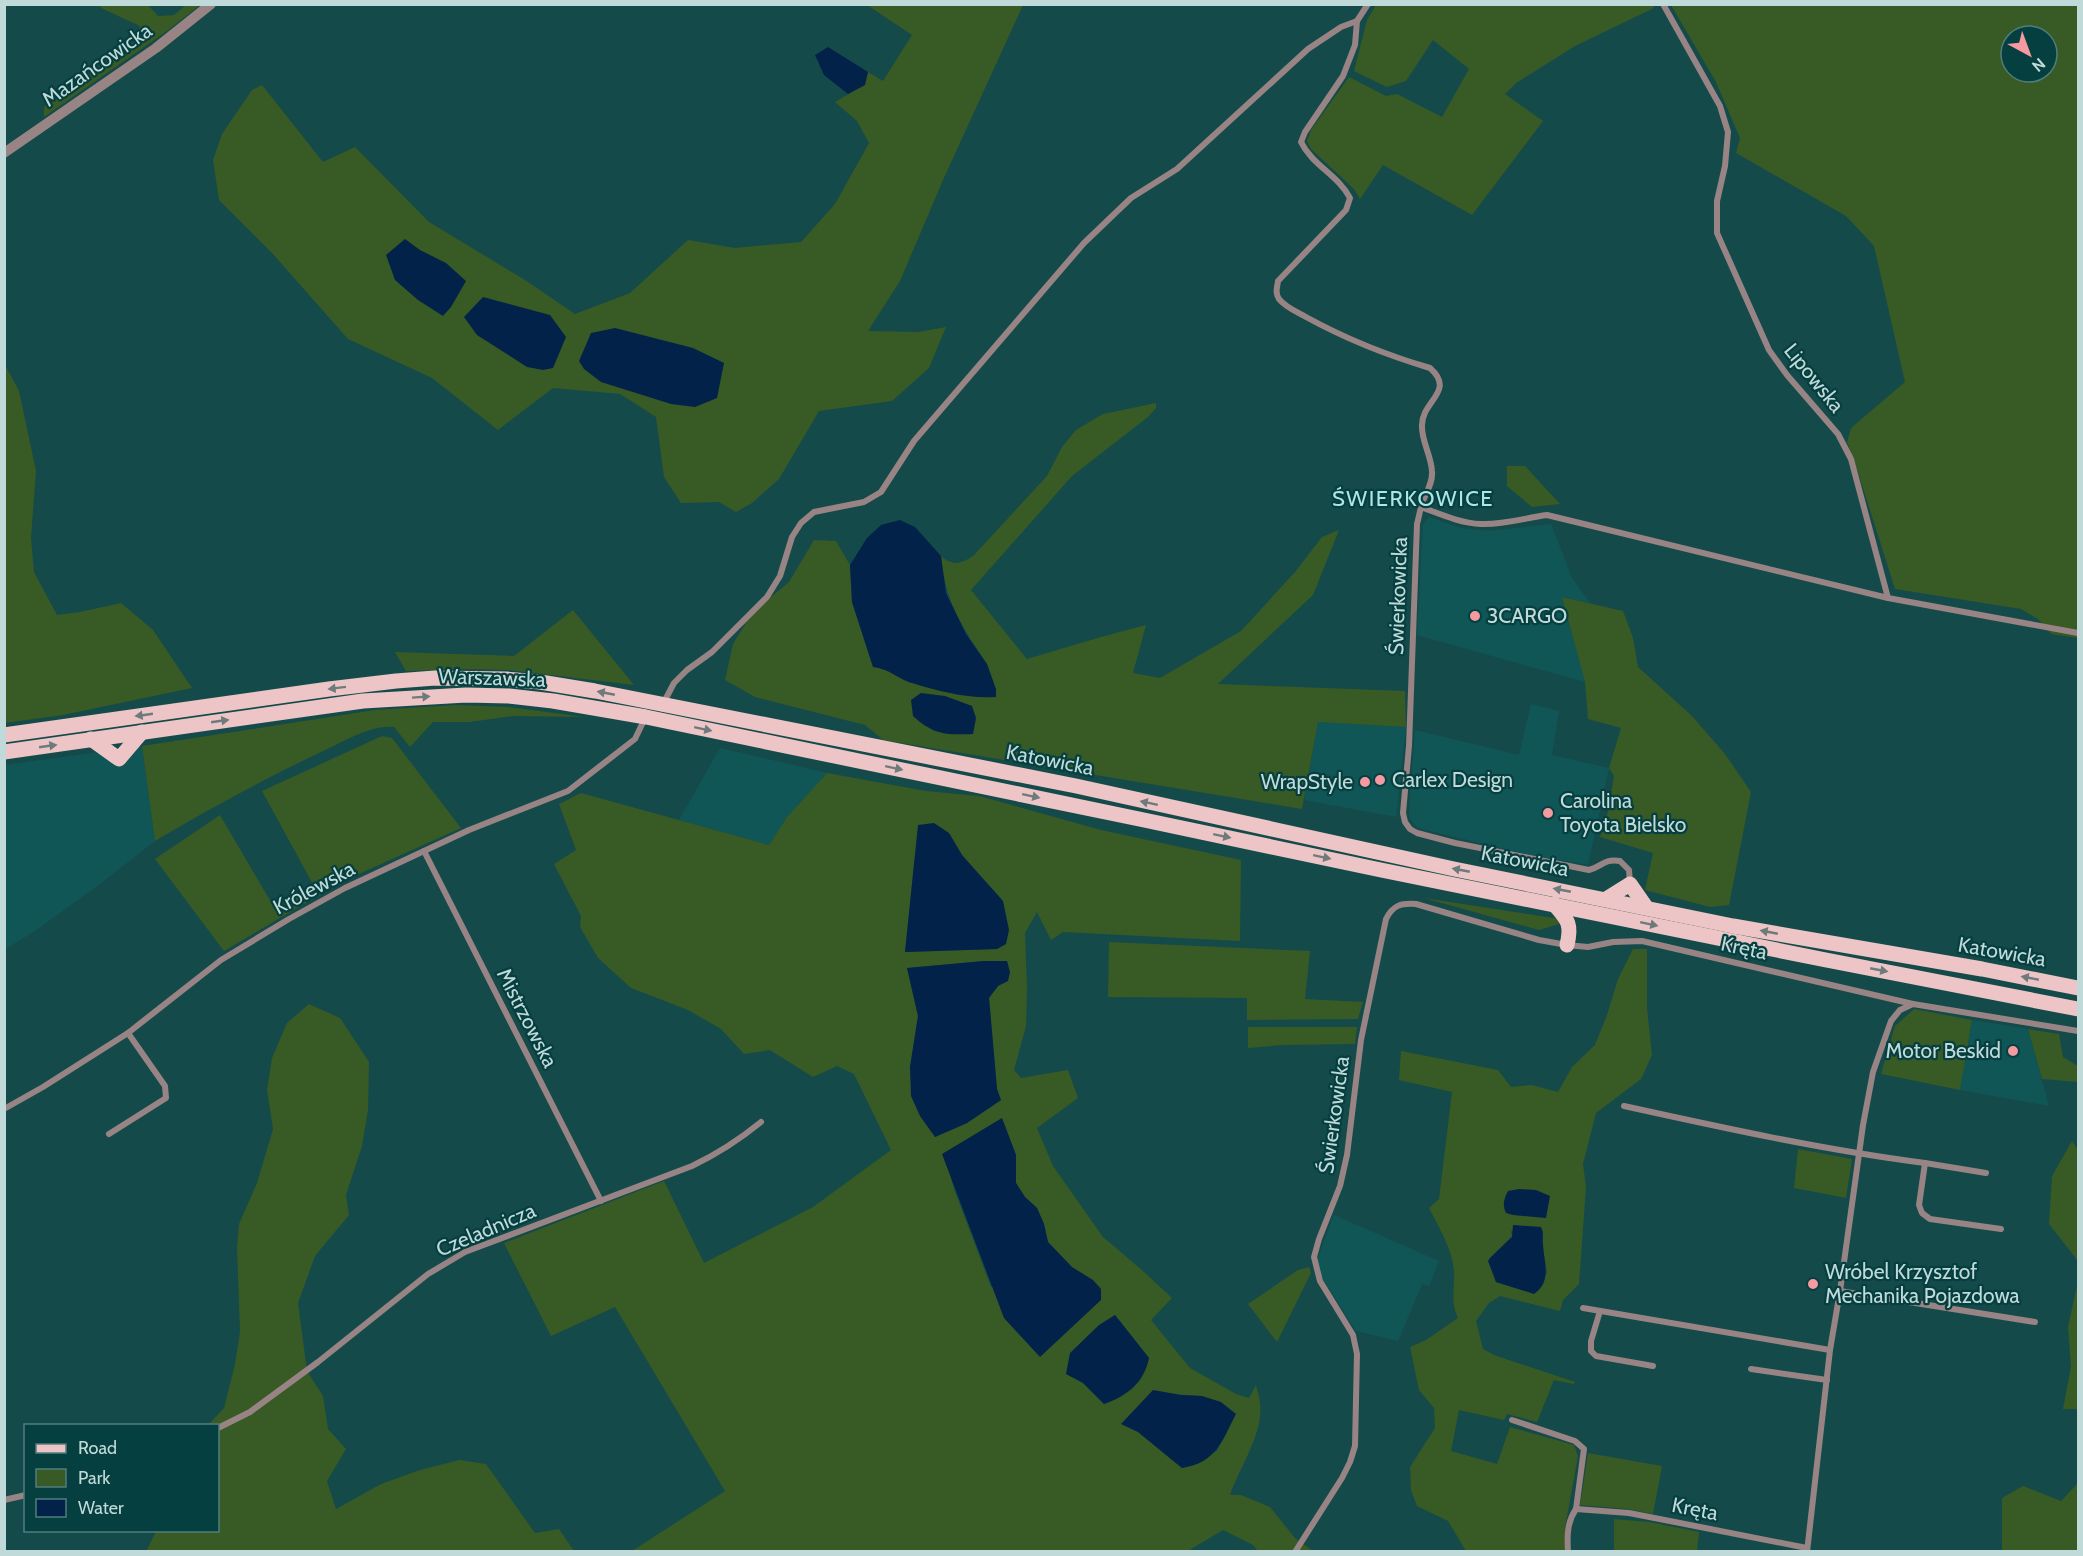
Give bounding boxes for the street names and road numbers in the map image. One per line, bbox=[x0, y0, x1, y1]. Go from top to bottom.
street label: Mazańcowicka bbox=[37, 18, 156, 112]
street label: Lipowska bbox=[1779, 338, 1850, 417]
street label: Świerkowicka bbox=[1383, 536, 1412, 656]
street label: Warszawska bbox=[438, 663, 546, 692]
street label: Katowicka bbox=[1004, 739, 1096, 780]
street label: Katowicka bbox=[1479, 840, 1571, 881]
street label: Królewska bbox=[269, 856, 359, 919]
street label: Kręta bbox=[1719, 930, 1769, 965]
street label: Katowicka bbox=[1956, 931, 2048, 972]
street label: Mistrzowska bbox=[492, 964, 563, 1072]
street label: Świerkowicka bbox=[1313, 1055, 1354, 1175]
street label: Czeladnicza bbox=[432, 1197, 539, 1262]
street label: Kręta bbox=[1670, 1492, 1720, 1525]

